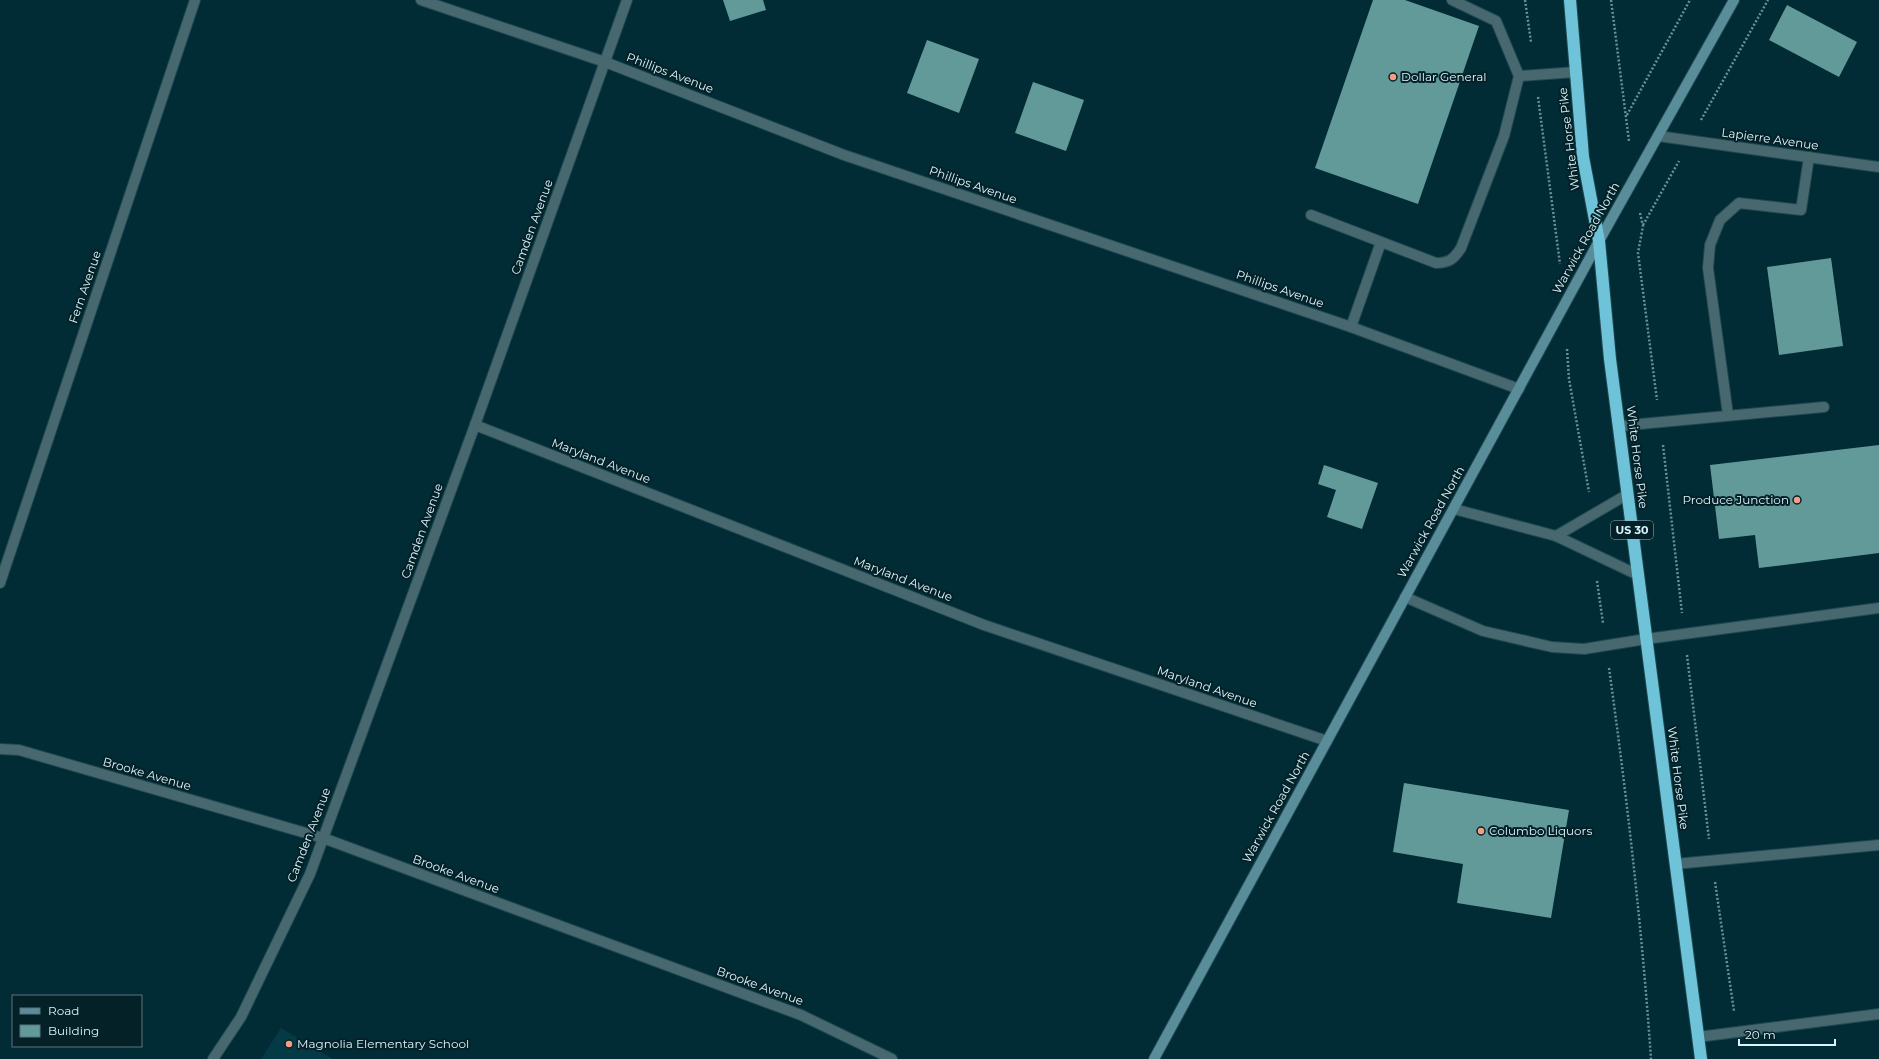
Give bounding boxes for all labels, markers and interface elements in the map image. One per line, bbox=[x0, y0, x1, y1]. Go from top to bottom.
street label: Phillips Avenue bbox=[625, 49, 716, 96]
place label: Dollar General bbox=[1401, 69, 1486, 84]
marker: Dollar General bbox=[1388, 72, 1398, 82]
street label: White Horse Pike bbox=[1555, 87, 1582, 191]
street label: Lapierre Avenue bbox=[1721, 124, 1820, 153]
street label: Phillips Avenue bbox=[927, 162, 1019, 207]
street label: Camden Avenue bbox=[507, 177, 556, 276]
street label: Warwick Road North bbox=[1549, 179, 1622, 296]
street label: Fern Avenue bbox=[65, 249, 104, 325]
street label: Phillips Avenue bbox=[1234, 266, 1326, 311]
street label: White Horse Pike bbox=[1624, 405, 1651, 509]
street label: Maryland Avenue bbox=[550, 435, 653, 486]
street label: Warwick Road North bbox=[1394, 463, 1467, 580]
street label: Camden Avenue bbox=[397, 481, 446, 580]
place label: Produce Junction bbox=[1682, 492, 1789, 507]
marker: Produce Junction bbox=[1792, 495, 1802, 505]
road number: US 30 bbox=[1611, 521, 1653, 539]
street label: Maryland Avenue bbox=[852, 553, 955, 604]
street label: Maryland Avenue bbox=[1155, 662, 1259, 711]
street label: White Horse Pike bbox=[1665, 726, 1692, 830]
street label: Warwick Road North bbox=[1239, 748, 1312, 865]
street label: Brooke Avenue bbox=[101, 754, 193, 793]
street label: Camden Avenue bbox=[284, 785, 333, 884]
place label: Columbo Liquors bbox=[1489, 823, 1592, 838]
marker: Columbo Liquors bbox=[1476, 826, 1486, 836]
street label: Brooke Avenue bbox=[411, 851, 502, 896]
street label: Brooke Avenue bbox=[715, 963, 806, 1008]
legend bbox=[12, 995, 142, 1047]
text: Road bbox=[48, 1003, 79, 1018]
scale bar bbox=[1739, 1021, 1835, 1047]
text: Building bbox=[48, 1023, 99, 1038]
text: 20 m bbox=[1745, 1027, 1776, 1042]
place label: Magnolia Elementary School bbox=[297, 1036, 469, 1051]
marker: Magnolia Elementary School bbox=[284, 1039, 294, 1049]

